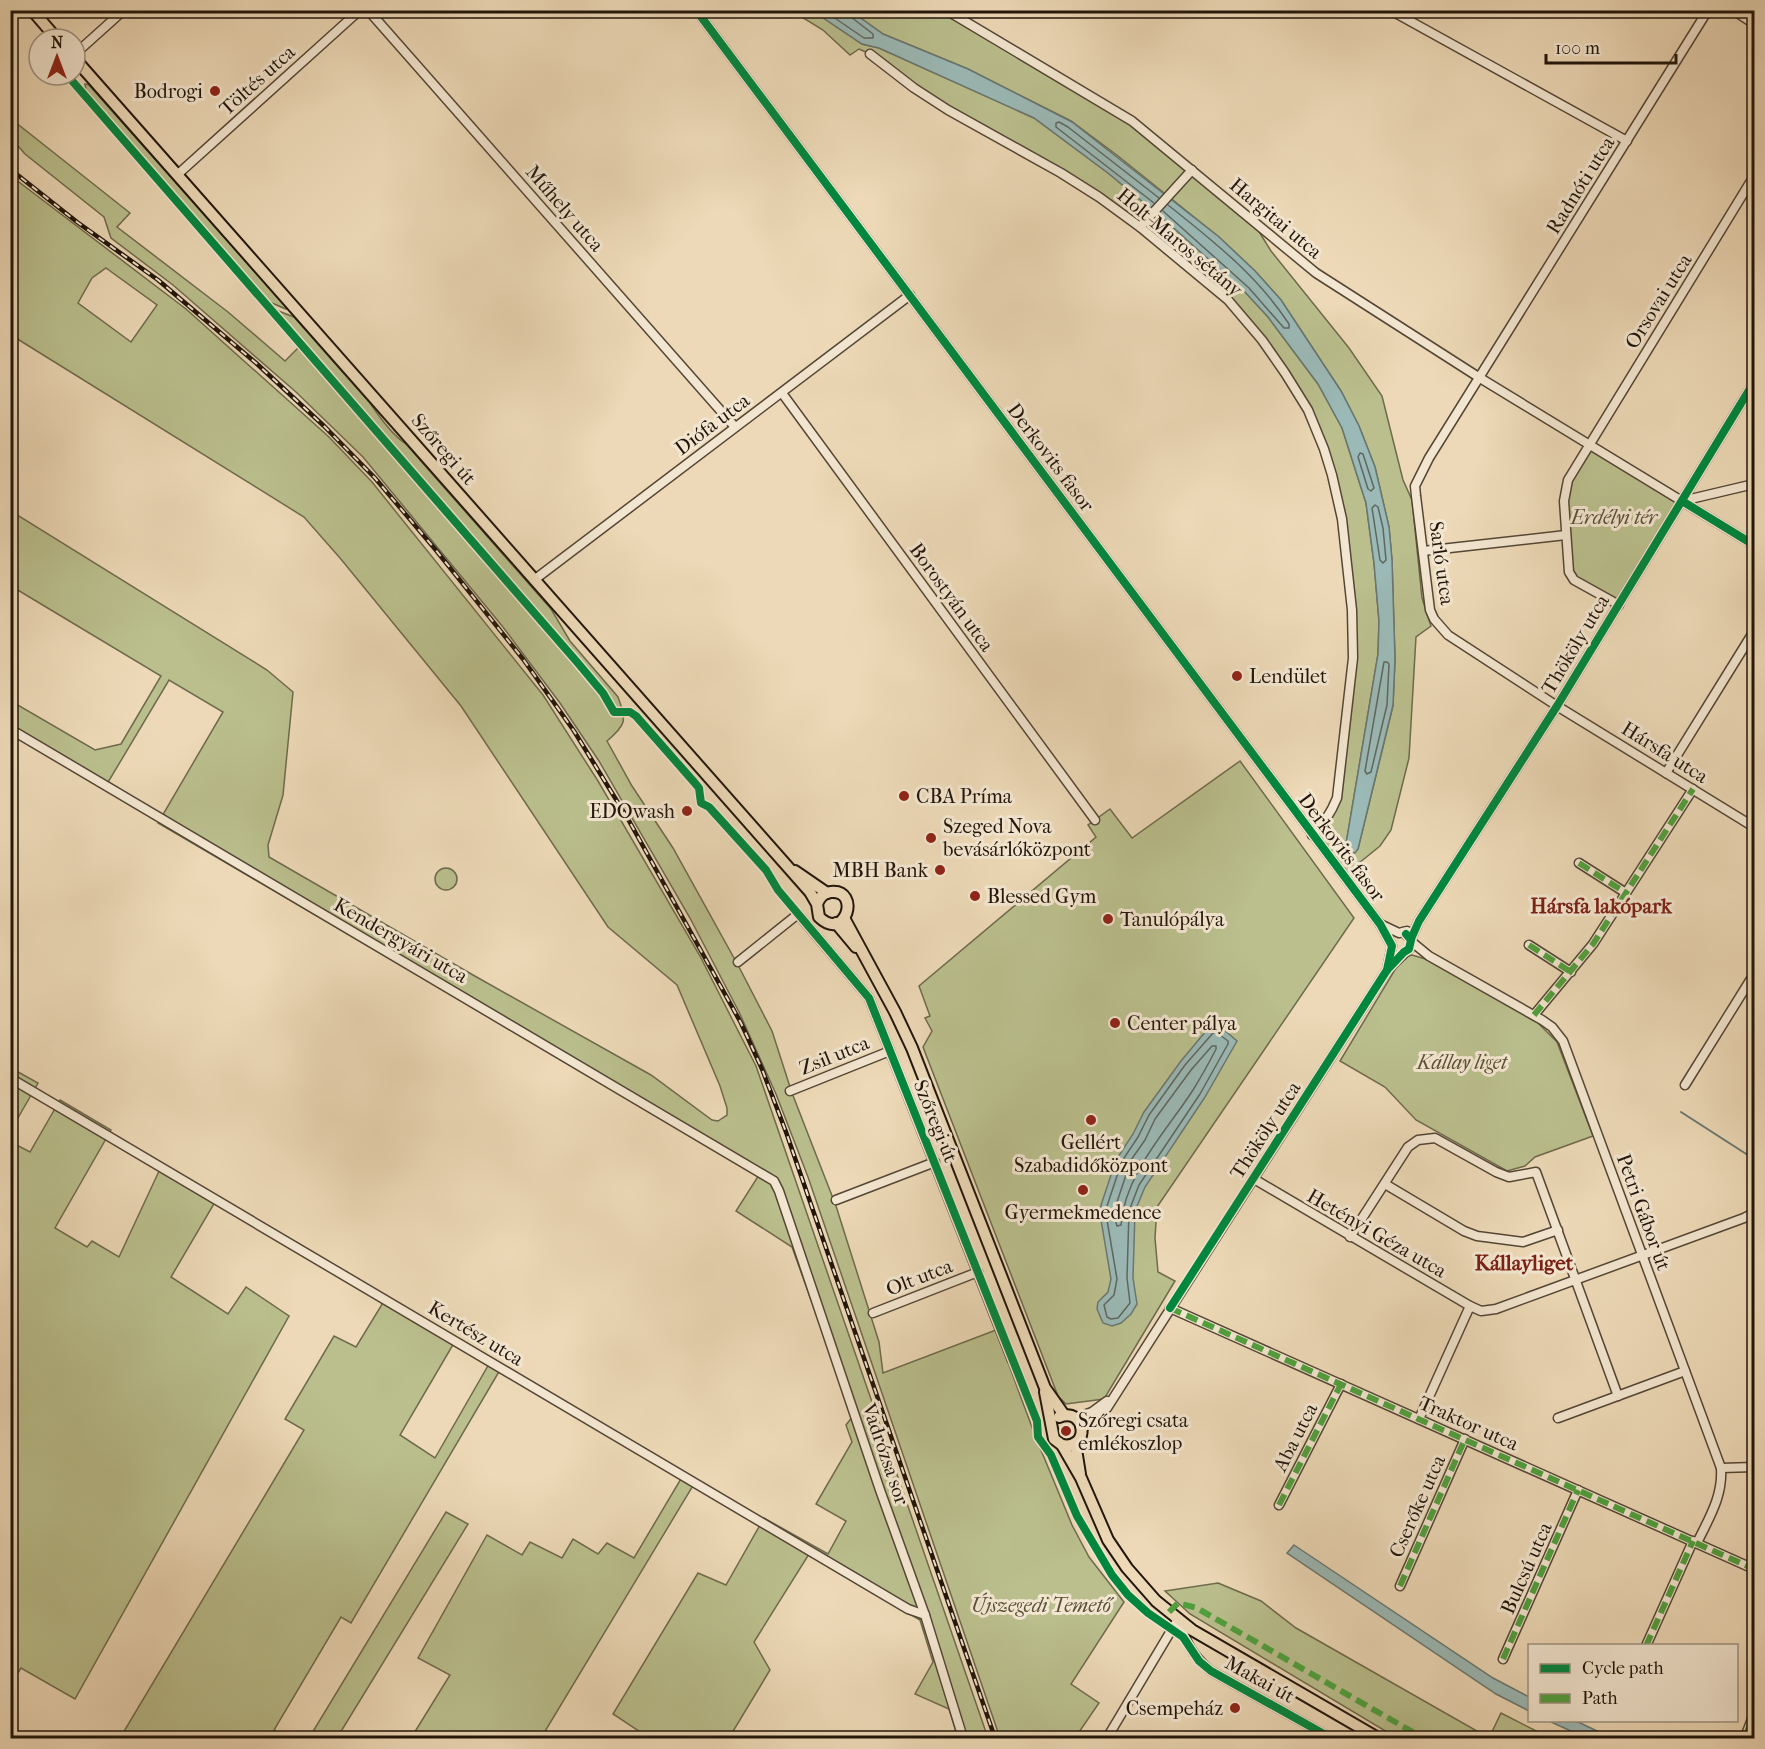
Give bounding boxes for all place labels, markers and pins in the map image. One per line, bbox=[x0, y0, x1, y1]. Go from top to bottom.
place label: Bodrogi bbox=[134, 80, 203, 103]
marker: Bodrogi bbox=[208, 84, 222, 98]
place label: Lendület bbox=[1249, 665, 1327, 688]
marker: Lendület bbox=[1230, 669, 1244, 683]
place label: CBA Príma bbox=[916, 785, 1013, 808]
marker: CBA Príma bbox=[897, 789, 911, 803]
place label: EDOwash bbox=[589, 800, 676, 823]
marker: EDOwash bbox=[680, 804, 694, 818]
place label: Szeged Nova bevásárlóközpont bbox=[942, 815, 1091, 861]
marker: Szeged Nova bevásárlóközpont bbox=[924, 831, 938, 845]
place label: MBH Bank bbox=[833, 859, 929, 882]
marker: MBH Bank bbox=[933, 863, 947, 877]
place label: Blessed Gym bbox=[987, 885, 1097, 908]
marker: Blessed Gym bbox=[968, 889, 982, 903]
place label: Tanulópálya bbox=[1120, 908, 1225, 931]
marker: Tanulópálya bbox=[1101, 912, 1115, 926]
place label: Center pálya bbox=[1127, 1012, 1237, 1035]
marker: Center pálya bbox=[1108, 1016, 1122, 1030]
marker: Gellért Szabadidőközpont bbox=[1084, 1113, 1098, 1127]
place label: Gellért Szabadidőközpont bbox=[1014, 1131, 1168, 1177]
marker: Gyermekmedence bbox=[1076, 1183, 1090, 1197]
place label: Gyermekmedence bbox=[1005, 1201, 1161, 1224]
place label: Szőregi csata emlékoszlop bbox=[1078, 1409, 1189, 1455]
marker: Szőregi csata emlékoszlop bbox=[1059, 1424, 1073, 1438]
place label: Csempeház bbox=[1126, 1697, 1223, 1720]
marker: Csempeház bbox=[1228, 1701, 1242, 1715]

